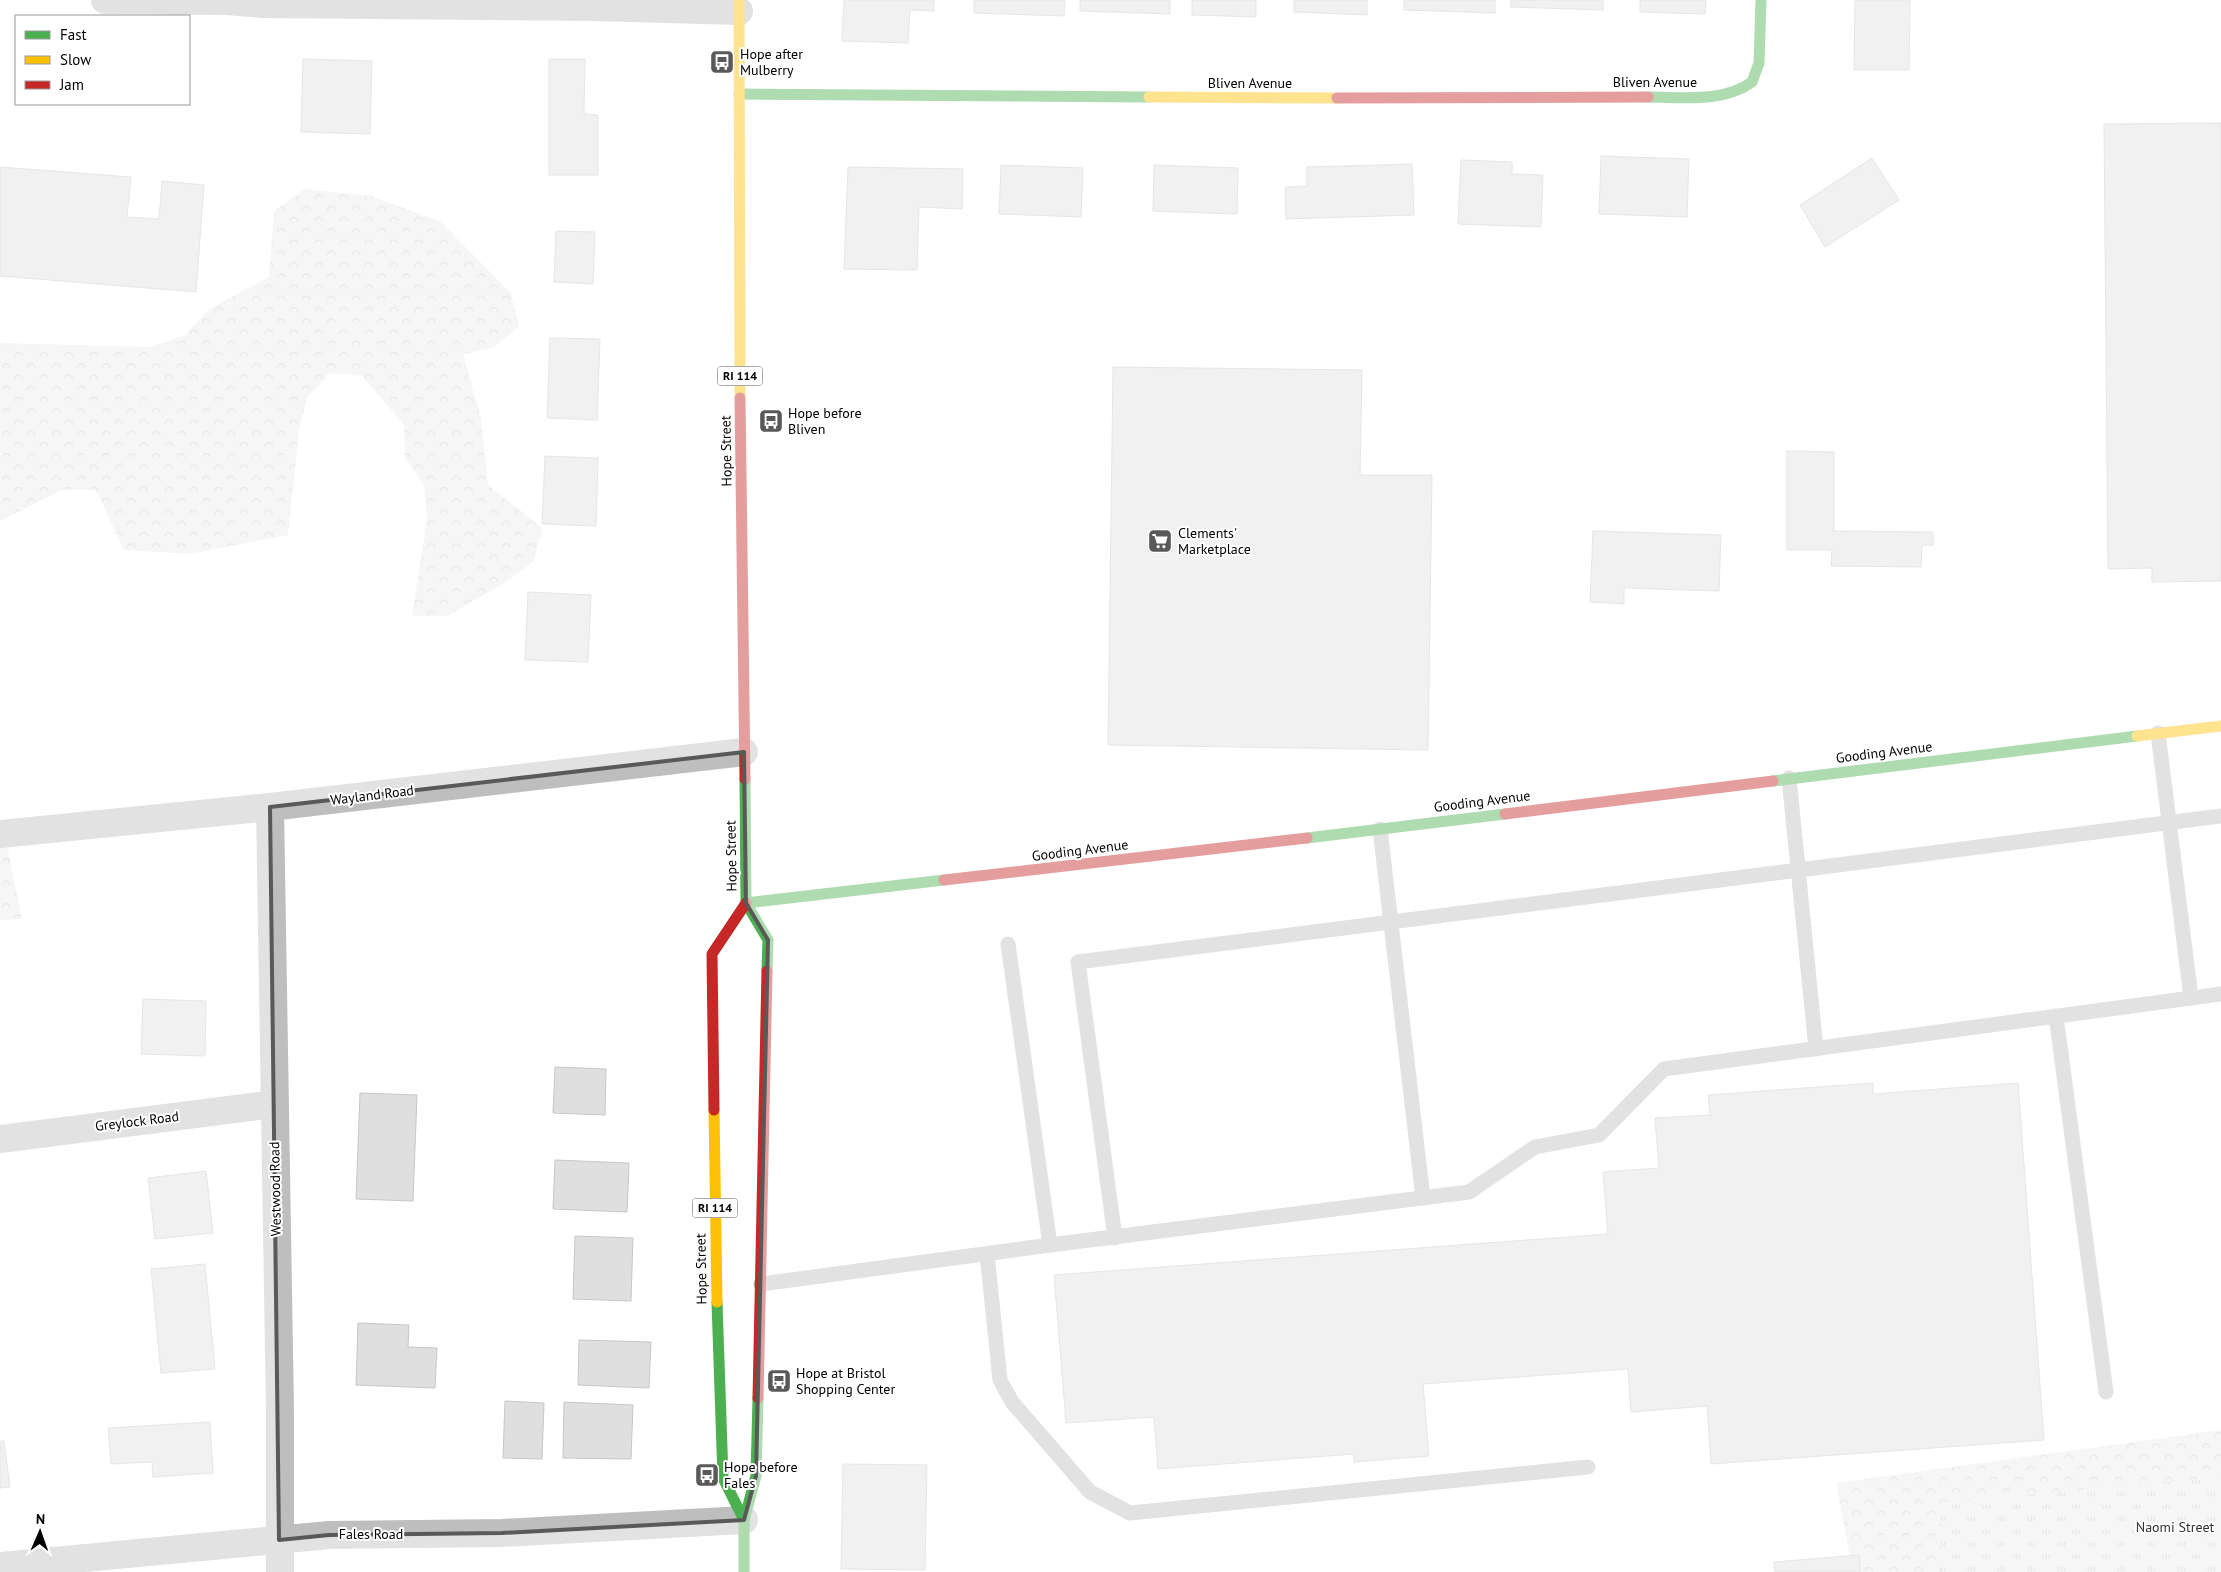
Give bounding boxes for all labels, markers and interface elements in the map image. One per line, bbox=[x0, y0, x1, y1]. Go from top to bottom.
legend bbox=[15, 15, 190, 105]
text: Fast bbox=[60, 25, 87, 44]
place label: Hope after Mulberry bbox=[740, 45, 803, 79]
bus stop icon: Hope after Mulberry bbox=[709, 49, 735, 75]
text: Slow bbox=[60, 50, 91, 69]
street label: Bliven Avenue bbox=[1613, 73, 1697, 91]
street label: Bliven Avenue bbox=[1208, 74, 1292, 92]
text: Jam bbox=[59, 75, 84, 94]
road number: RI 114 bbox=[718, 366, 762, 386]
place label: Hope before Bliven bbox=[788, 404, 862, 438]
bus stop icon: Hope before Bliven bbox=[758, 408, 784, 434]
street label: Hope Street bbox=[716, 415, 736, 487]
place label: Clements' Marketplace bbox=[1178, 524, 1251, 558]
supermarket icon: Clements' Marketplace bbox=[1147, 528, 1173, 554]
street label: Gooding Avenue bbox=[1835, 737, 1933, 767]
street label: Wayland Road bbox=[329, 781, 415, 809]
street label: Gooding Avenue bbox=[1433, 786, 1531, 816]
street label: Hope Street bbox=[721, 820, 741, 892]
street label: Gooding Avenue bbox=[1031, 835, 1129, 865]
street label: Greylock Road bbox=[94, 1107, 180, 1135]
street label: Westwood Road bbox=[265, 1141, 285, 1237]
road number: RI 114 bbox=[692, 1198, 738, 1218]
street label: Hope Street bbox=[691, 1233, 711, 1305]
place label: Hope at Bristol Shopping Center bbox=[796, 1364, 895, 1398]
bus stop icon: Hope at Bristol Shopping Center bbox=[766, 1368, 792, 1394]
place label: Hope before Fales bbox=[724, 1458, 798, 1492]
bus stop icon: Hope before Fales bbox=[694, 1462, 720, 1488]
north arrow bbox=[15, 1507, 65, 1557]
text: N bbox=[36, 1510, 45, 1528]
park label: Naomi Street bbox=[2136, 1518, 2214, 1536]
street label: Fales Road bbox=[339, 1525, 403, 1543]

